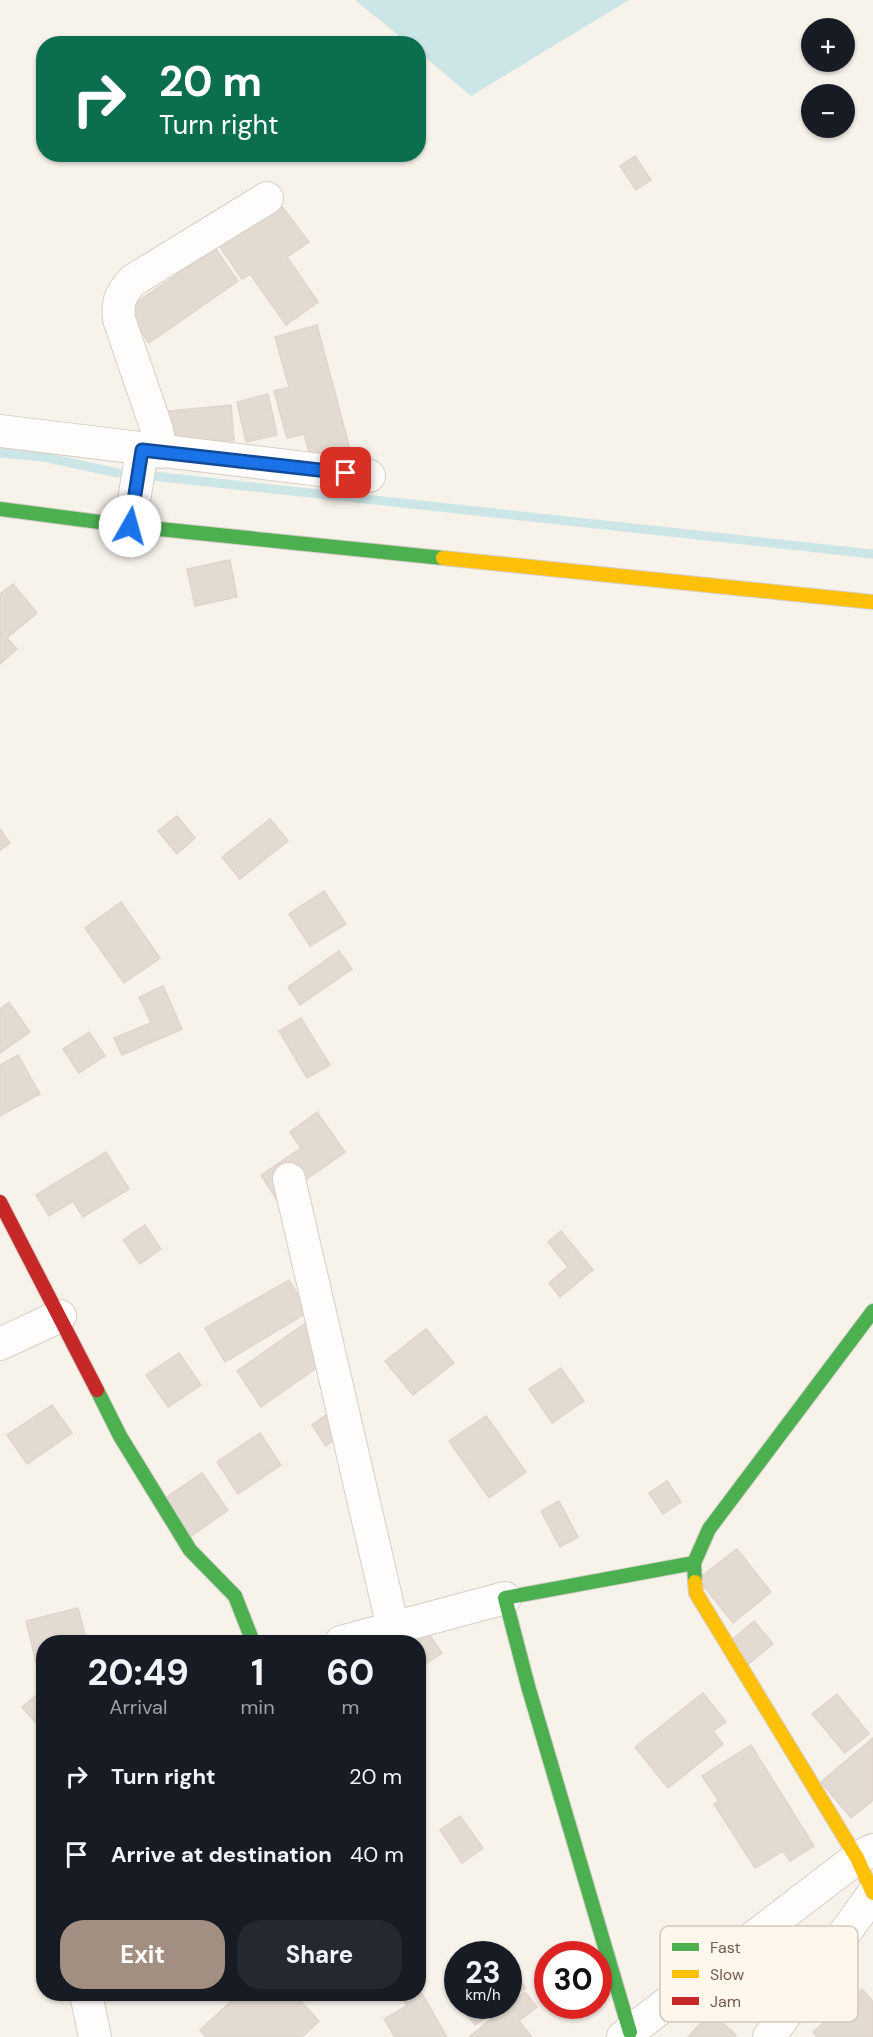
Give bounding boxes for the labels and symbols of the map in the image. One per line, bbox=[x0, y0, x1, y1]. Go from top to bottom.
pin bbox=[320, 447, 371, 498]
position arrow bbox=[98, 494, 162, 558]
legend bbox=[660, 1926, 858, 2022]
text: Fast bbox=[710, 1937, 741, 1958]
speed limit sign: 30 bbox=[534, 1941, 612, 2019]
text: Slow bbox=[710, 1964, 744, 1985]
text: Jam bbox=[710, 1991, 741, 2012]

